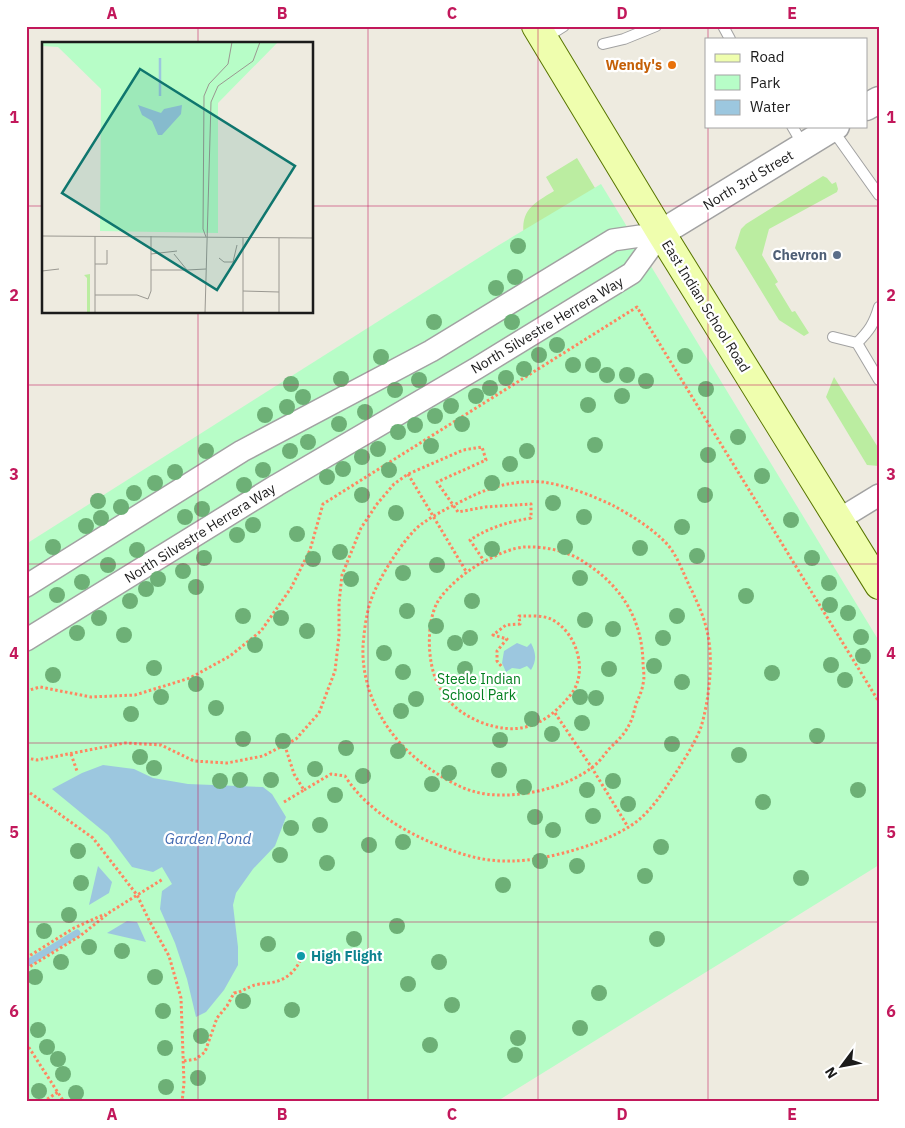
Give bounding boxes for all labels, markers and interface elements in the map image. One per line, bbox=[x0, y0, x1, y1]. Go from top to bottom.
text: A bbox=[107, 3, 118, 23]
text: B bbox=[277, 3, 288, 23]
text: C bbox=[447, 3, 457, 23]
text: D bbox=[616, 3, 628, 23]
text: E bbox=[787, 3, 797, 23]
legend bbox=[705, 38, 868, 128]
inset map bbox=[42, 42, 314, 314]
text: Road bbox=[750, 47, 785, 66]
place label: Wendy's bbox=[605, 56, 662, 74]
marker: Wendy's bbox=[666, 59, 678, 71]
text: Park bbox=[750, 73, 780, 92]
text: Water bbox=[750, 97, 791, 116]
text: 1 bbox=[9, 107, 19, 127]
text: 1 bbox=[886, 107, 896, 127]
street label: North 3rd Street bbox=[699, 146, 797, 214]
street label: East Indian School Road bbox=[658, 237, 754, 375]
place label: Chevron bbox=[772, 246, 827, 264]
marker: Chevron bbox=[831, 249, 843, 261]
street label: North Silvestre Herrera Way bbox=[468, 272, 626, 378]
text: 2 bbox=[9, 285, 19, 305]
text: 2 bbox=[886, 285, 896, 305]
text: 3 bbox=[9, 464, 19, 484]
text: 3 bbox=[886, 464, 896, 484]
street label: North Silvestre Herrera Way bbox=[121, 479, 279, 587]
text: 4 bbox=[9, 643, 19, 663]
text: 4 bbox=[886, 643, 896, 663]
park label: Steele Indian School Park bbox=[437, 670, 521, 704]
text: 5 bbox=[9, 822, 19, 842]
text: 5 bbox=[886, 822, 896, 842]
water label: Garden Pond bbox=[165, 829, 251, 848]
place label: High Flight bbox=[311, 947, 382, 965]
marker: High Flight bbox=[295, 950, 307, 962]
text: 6 bbox=[9, 1001, 19, 1021]
text: 6 bbox=[886, 1001, 896, 1021]
north arrow bbox=[818, 1040, 868, 1090]
text: N bbox=[821, 1064, 841, 1082]
text: A bbox=[107, 1104, 118, 1124]
text: B bbox=[277, 1104, 288, 1124]
text: C bbox=[447, 1104, 457, 1124]
text: D bbox=[616, 1104, 628, 1124]
text: E bbox=[787, 1104, 797, 1124]

